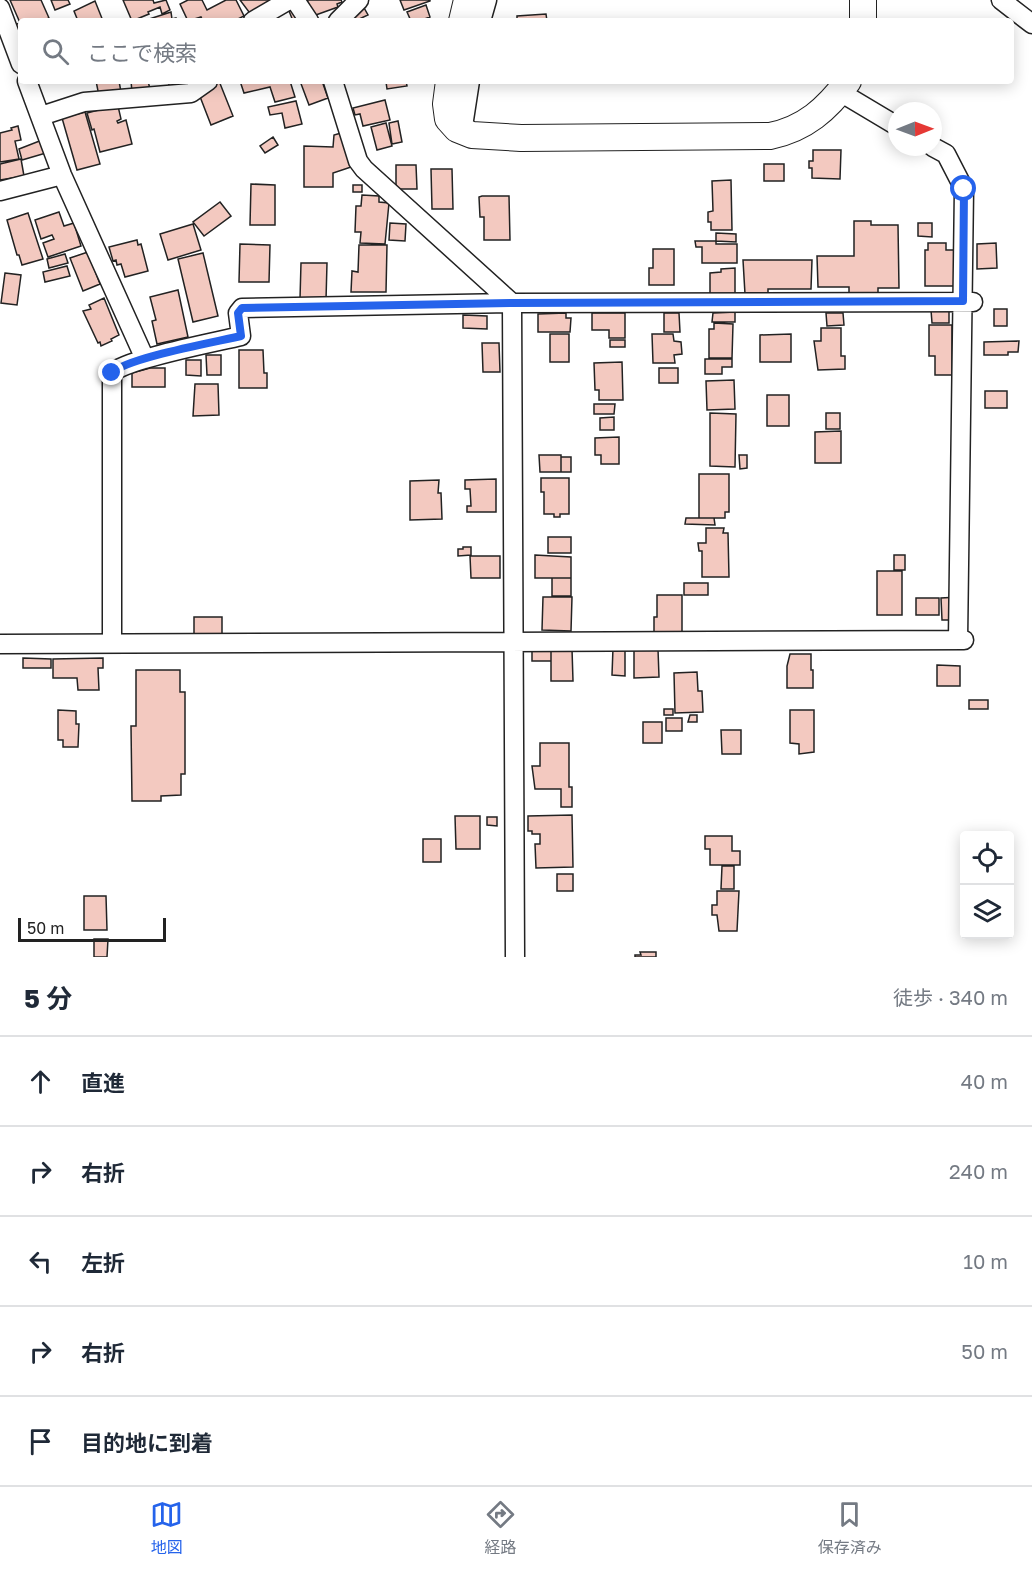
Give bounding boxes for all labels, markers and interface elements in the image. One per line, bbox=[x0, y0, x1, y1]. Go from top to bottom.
search box bbox=[18, 18, 1014, 84]
icon: search bbox=[39, 35, 72, 68]
text: ここで検索 bbox=[87, 39, 197, 66]
north arrow bbox=[888, 102, 942, 156]
route start bbox=[950, 175, 976, 201]
route end bbox=[98, 359, 124, 385]
map controls bbox=[960, 831, 1014, 939]
button: locate bbox=[960, 831, 1014, 885]
button: layers bbox=[960, 885, 1014, 939]
scale bar bbox=[18, 915, 166, 942]
text: 50 m bbox=[27, 918, 64, 938]
text: 5 分 bbox=[24, 983, 72, 1014]
text: 徒歩 · 340 m bbox=[893, 985, 1008, 1009]
icon: ahead bbox=[24, 1065, 57, 1098]
text: 直進 bbox=[81, 1069, 125, 1096]
text: 40 m bbox=[961, 1069, 1008, 1093]
icon: right bbox=[24, 1155, 57, 1188]
text: 右折 bbox=[81, 1159, 125, 1186]
text: 240 m bbox=[949, 1159, 1008, 1183]
icon: left bbox=[24, 1245, 57, 1278]
text: 左折 bbox=[81, 1249, 125, 1276]
text: 10 m bbox=[963, 1249, 1008, 1273]
icon: right bbox=[24, 1335, 57, 1368]
text: 右折 bbox=[81, 1339, 125, 1366]
text: 50 m bbox=[961, 1339, 1008, 1363]
icon: arrive bbox=[24, 1425, 57, 1458]
text: 目的地に到着 bbox=[81, 1429, 213, 1456]
tab: 地図 bbox=[150, 1498, 183, 1558]
tab: 経路 bbox=[484, 1498, 517, 1558]
tab: 保存済み bbox=[818, 1498, 882, 1558]

